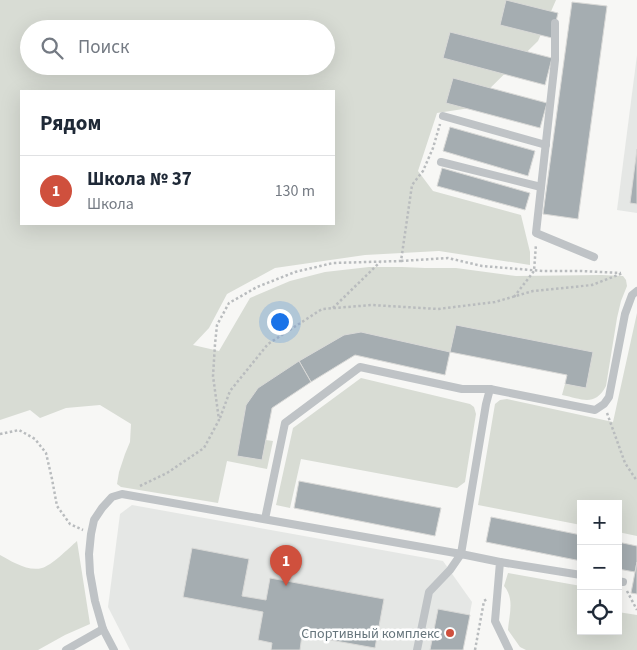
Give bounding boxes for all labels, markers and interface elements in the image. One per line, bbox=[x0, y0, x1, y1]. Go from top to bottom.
search box bbox=[20, 20, 335, 75]
icon: search bbox=[38, 34, 66, 62]
text: Поиск bbox=[78, 34, 129, 61]
text: Рядом bbox=[40, 108, 101, 138]
text: Школа № 37 bbox=[87, 166, 192, 193]
text: 1 bbox=[52, 180, 60, 202]
text: 130 m bbox=[275, 180, 315, 202]
text: Школа bbox=[87, 193, 134, 215]
your location bbox=[267, 309, 293, 335]
map controls bbox=[577, 500, 622, 635]
button: + bbox=[577, 500, 622, 545]
pin: 1 bbox=[270, 545, 302, 586]
button: − bbox=[577, 545, 622, 590]
button: locate bbox=[577, 590, 622, 635]
place label: Спортивный комплекс bbox=[301, 624, 441, 644]
marker: Спортивный комплекс bbox=[444, 627, 456, 639]

